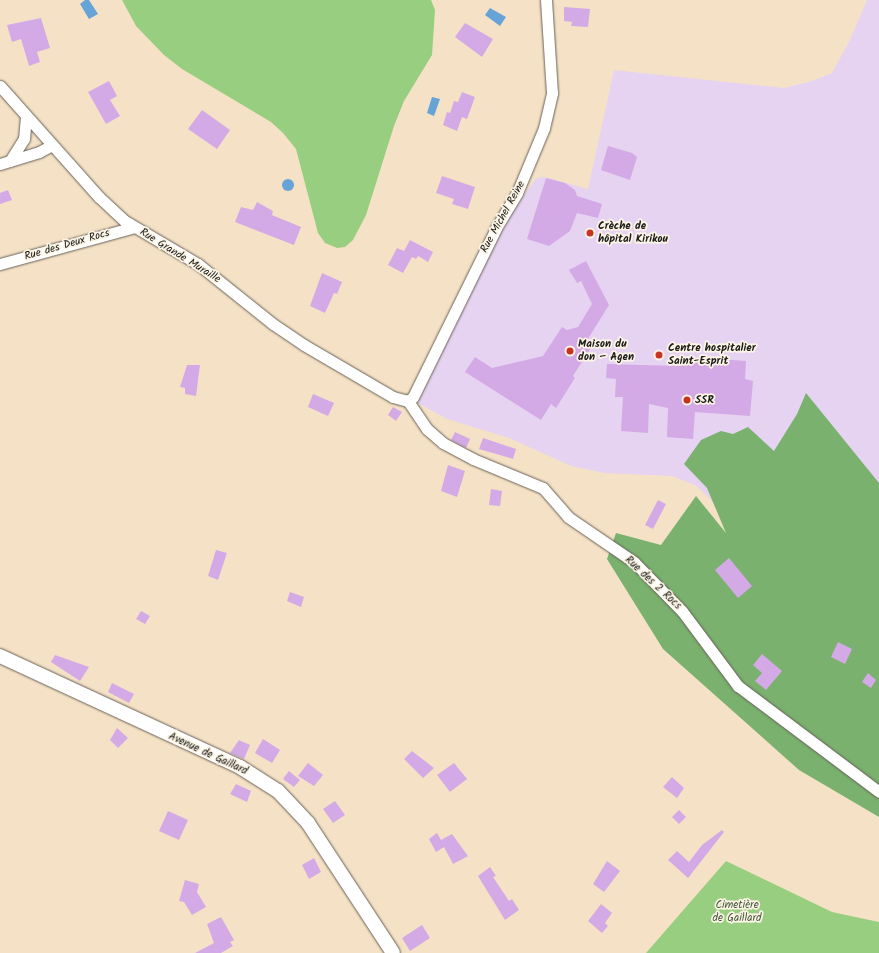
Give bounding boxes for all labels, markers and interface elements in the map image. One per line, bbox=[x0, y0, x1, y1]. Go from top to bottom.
street label: Rue Michel Reine bbox=[478, 179, 528, 255]
place label: Crèche de hôpital Kirikou bbox=[598, 220, 668, 246]
street label: Rue Grande Muraille bbox=[137, 226, 223, 286]
street label: Rue des Deux Rocs bbox=[23, 227, 111, 263]
marker: Crèche de hôpital Kirikou bbox=[585, 228, 595, 238]
place label: Maison du don – Agen bbox=[578, 338, 634, 364]
place label: Centre hospitalier Saint-Esprit bbox=[668, 342, 756, 368]
marker: Maison du don – Agen bbox=[565, 346, 575, 356]
marker: Centre hospitalier Saint-Esprit bbox=[653, 349, 665, 361]
place label: SSR bbox=[695, 393, 714, 407]
marker: SSR bbox=[682, 395, 692, 405]
street label: Rue des 2 Rocs bbox=[622, 553, 684, 613]
street label: Avenue de Gaillard bbox=[166, 730, 250, 778]
park label: Cimetière de Gaillard bbox=[712, 899, 762, 925]

